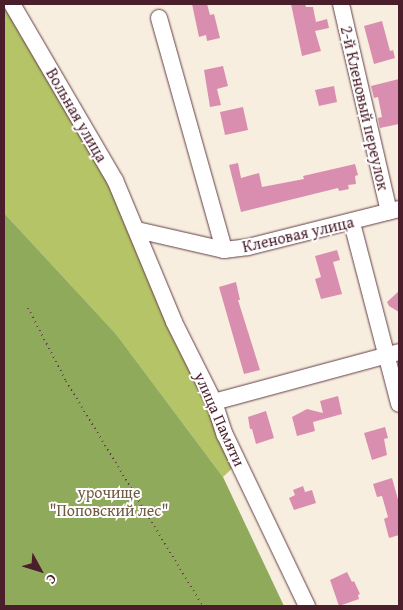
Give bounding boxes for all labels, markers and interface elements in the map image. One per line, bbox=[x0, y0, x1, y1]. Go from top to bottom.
street label: 2-й Кленовый переулок bbox=[337, 24, 393, 192]
street label: Вольная улица bbox=[42, 65, 112, 165]
street label: Кленовая улица bbox=[240, 212, 356, 256]
street label: улица Памяти bbox=[191, 369, 249, 469]
park label: урочище "Поповский лес" bbox=[50, 482, 168, 520]
north arrow bbox=[15, 545, 65, 595]
text: С bbox=[41, 570, 62, 589]

